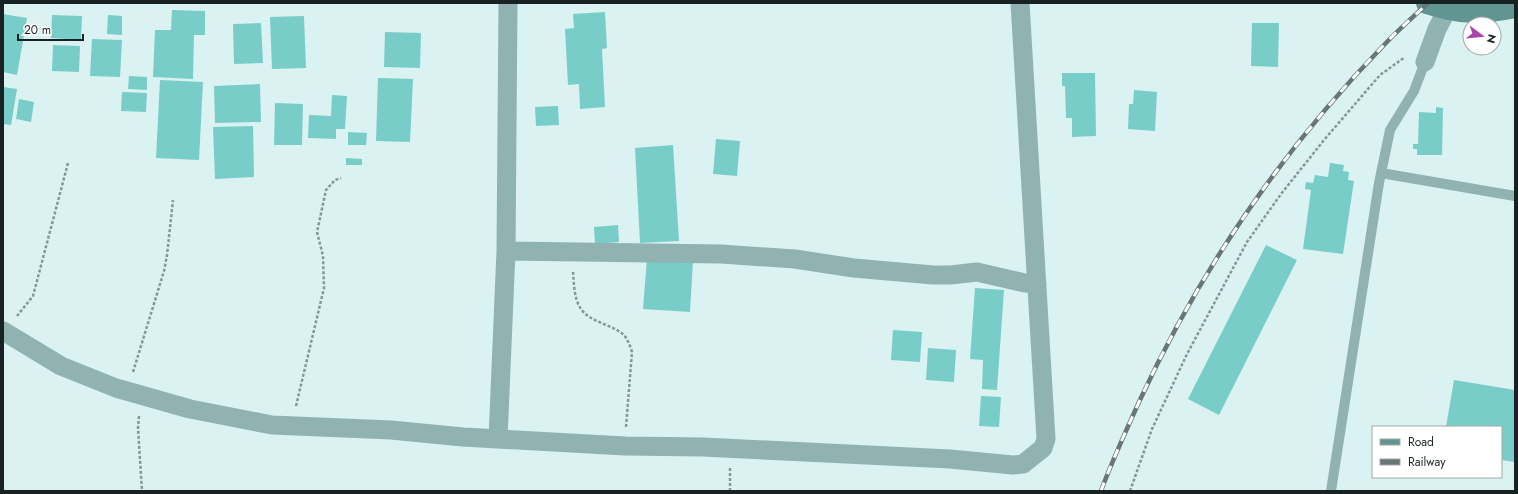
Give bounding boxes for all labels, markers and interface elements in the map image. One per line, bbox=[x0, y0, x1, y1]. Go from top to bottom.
scale bar bbox=[18, 16, 83, 42]
north arrow bbox=[1462, 16, 1502, 56]
text: 20 m bbox=[24, 21, 51, 39]
text: N bbox=[1483, 32, 1501, 45]
legend bbox=[1372, 426, 1502, 478]
text: Road bbox=[1408, 433, 1434, 451]
text: Railway bbox=[1408, 453, 1446, 471]

